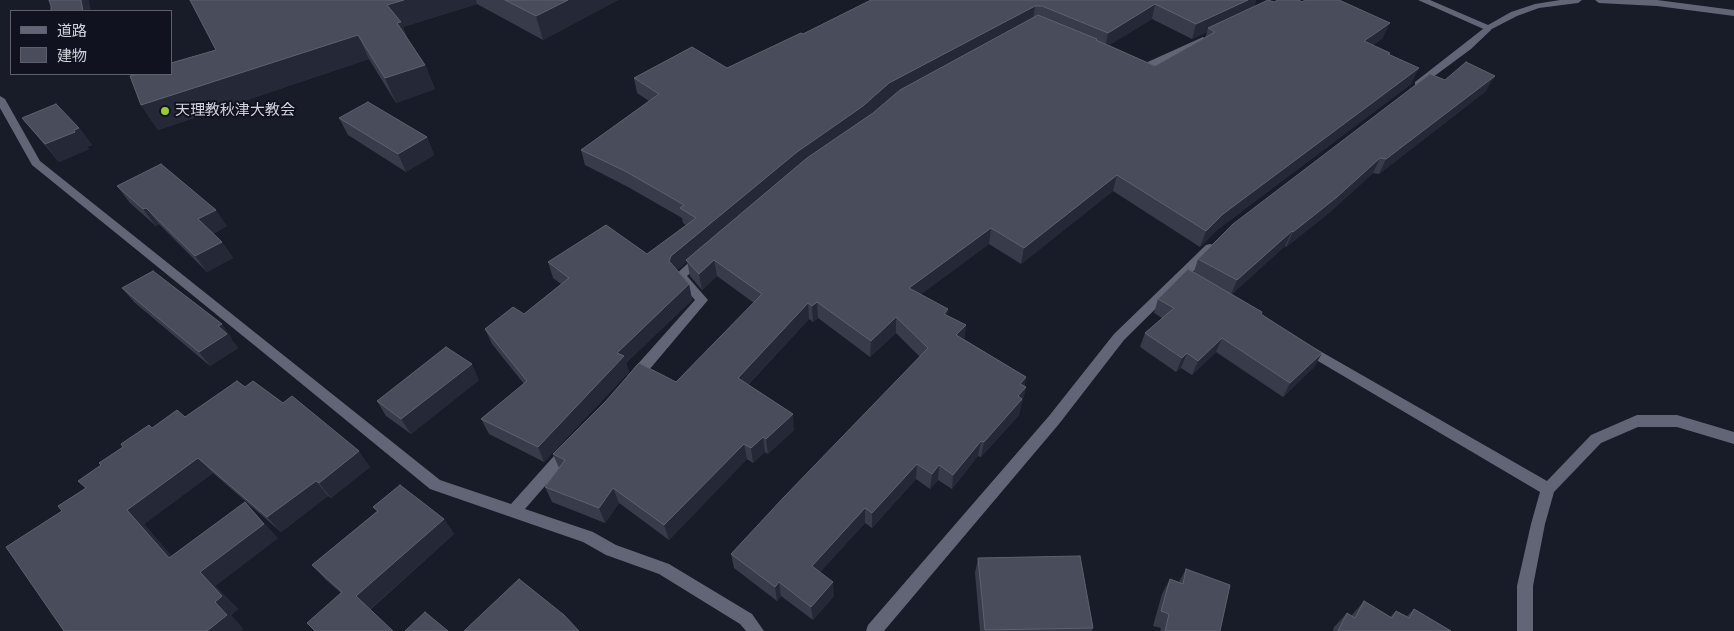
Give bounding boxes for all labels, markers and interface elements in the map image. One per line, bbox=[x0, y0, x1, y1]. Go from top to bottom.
legend bbox=[10, 10, 172, 75]
text: 道路 bbox=[57, 22, 87, 39]
text: 建物 bbox=[57, 47, 87, 64]
place label: 天理教秋津大教会 bbox=[175, 102, 295, 120]
marker: 天理教秋津大教会 bbox=[159, 105, 171, 117]

